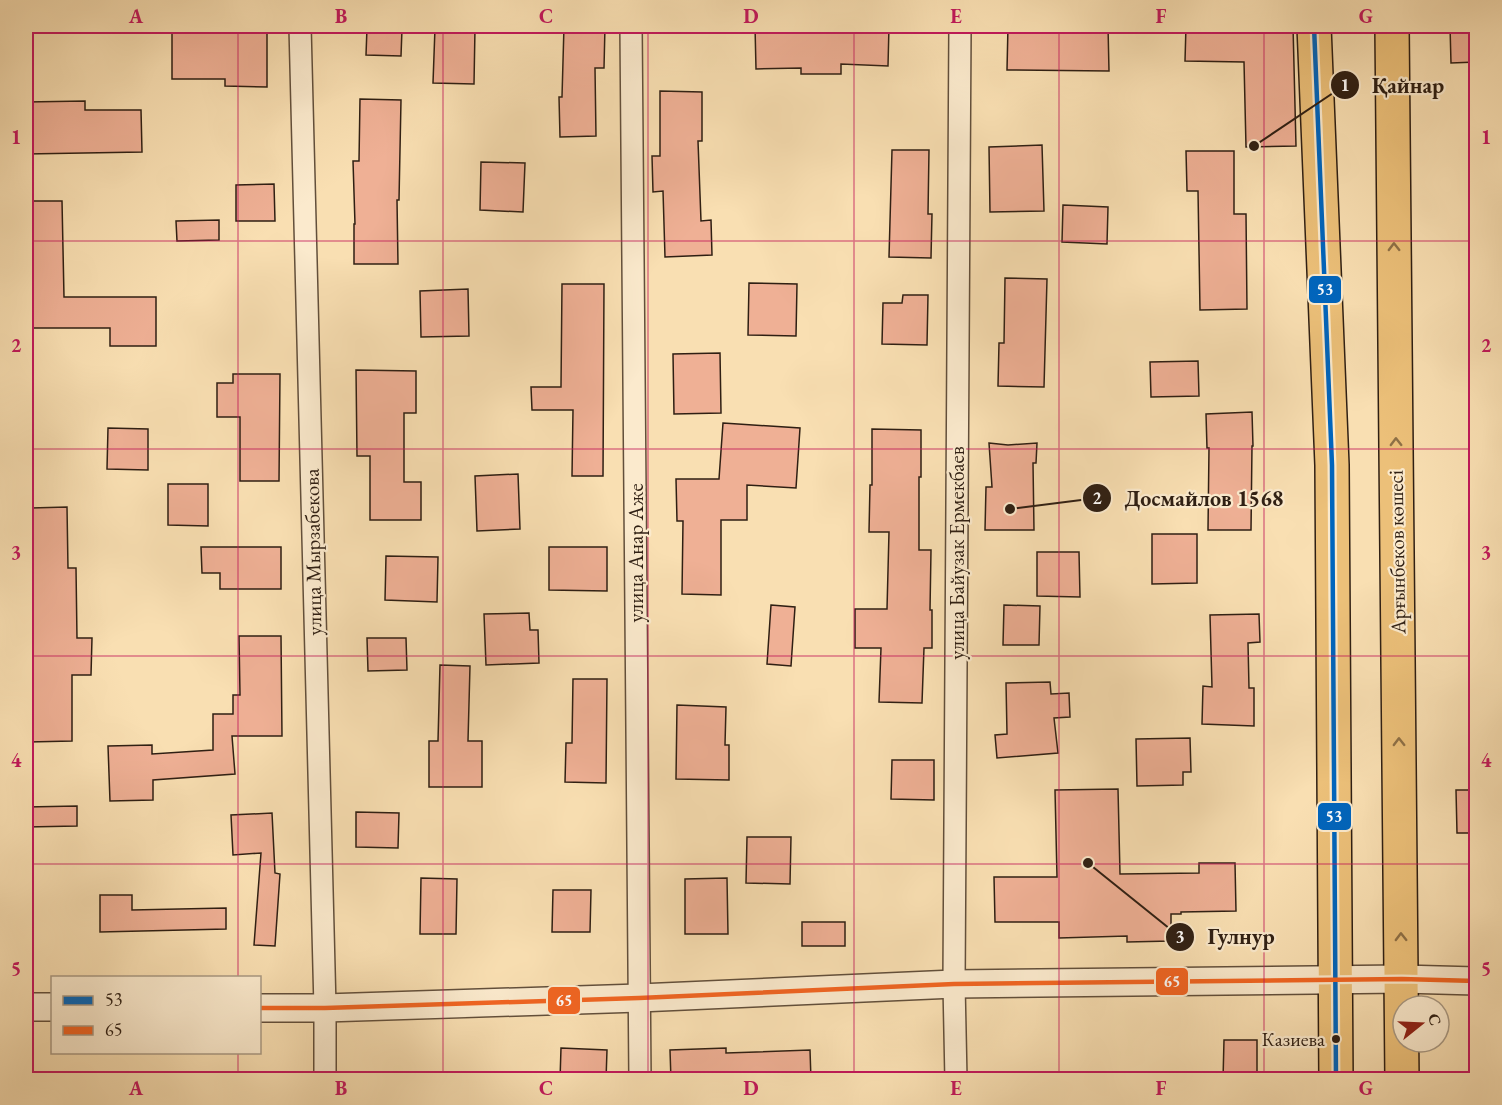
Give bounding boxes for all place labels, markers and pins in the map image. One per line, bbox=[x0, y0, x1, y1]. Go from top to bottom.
callout: Қайнар bbox=[1330, 65, 1456, 105]
callout: Досмайлов 1568 bbox=[1082, 478, 1295, 518]
callout: Гулнур bbox=[1165, 917, 1287, 957]
place label: Казиева bbox=[1262, 1026, 1325, 1052]
marker: Казиева bbox=[1330, 1033, 1342, 1045]

